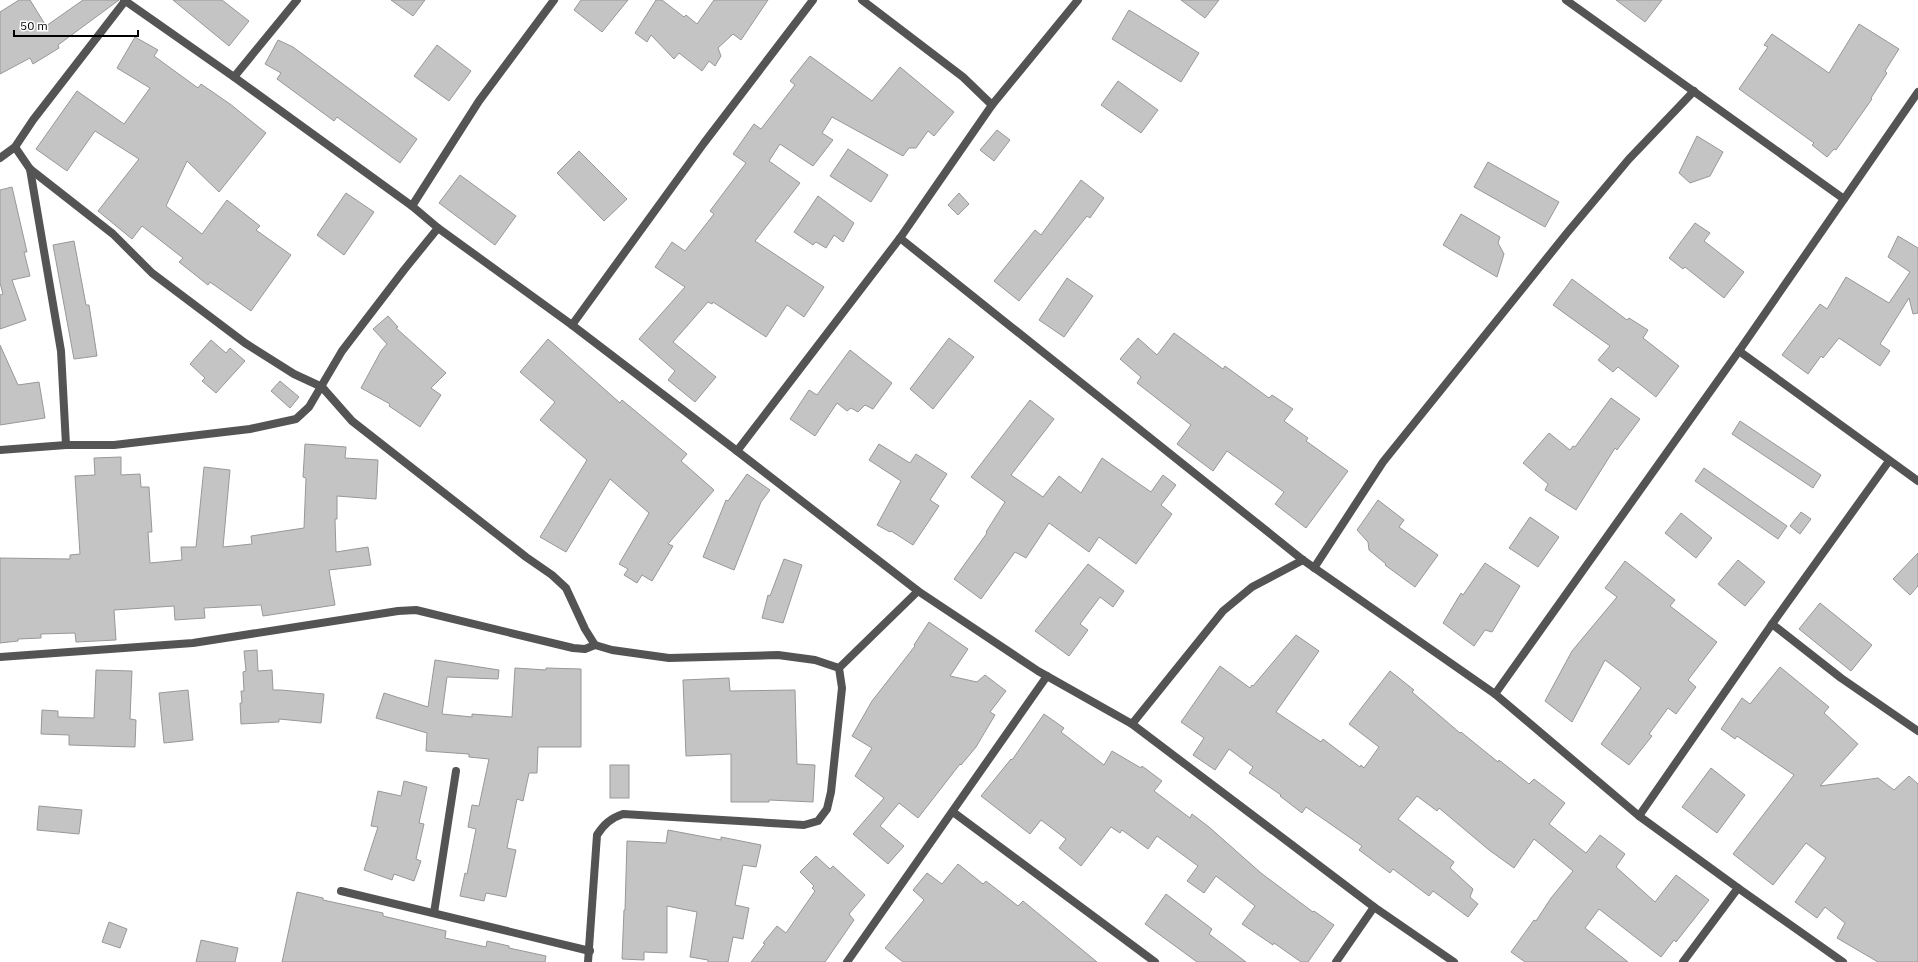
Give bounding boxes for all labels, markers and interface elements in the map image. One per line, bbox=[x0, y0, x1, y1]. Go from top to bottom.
scale bar bbox=[14, 12, 138, 38]
text: 50 m bbox=[20, 18, 48, 33]

